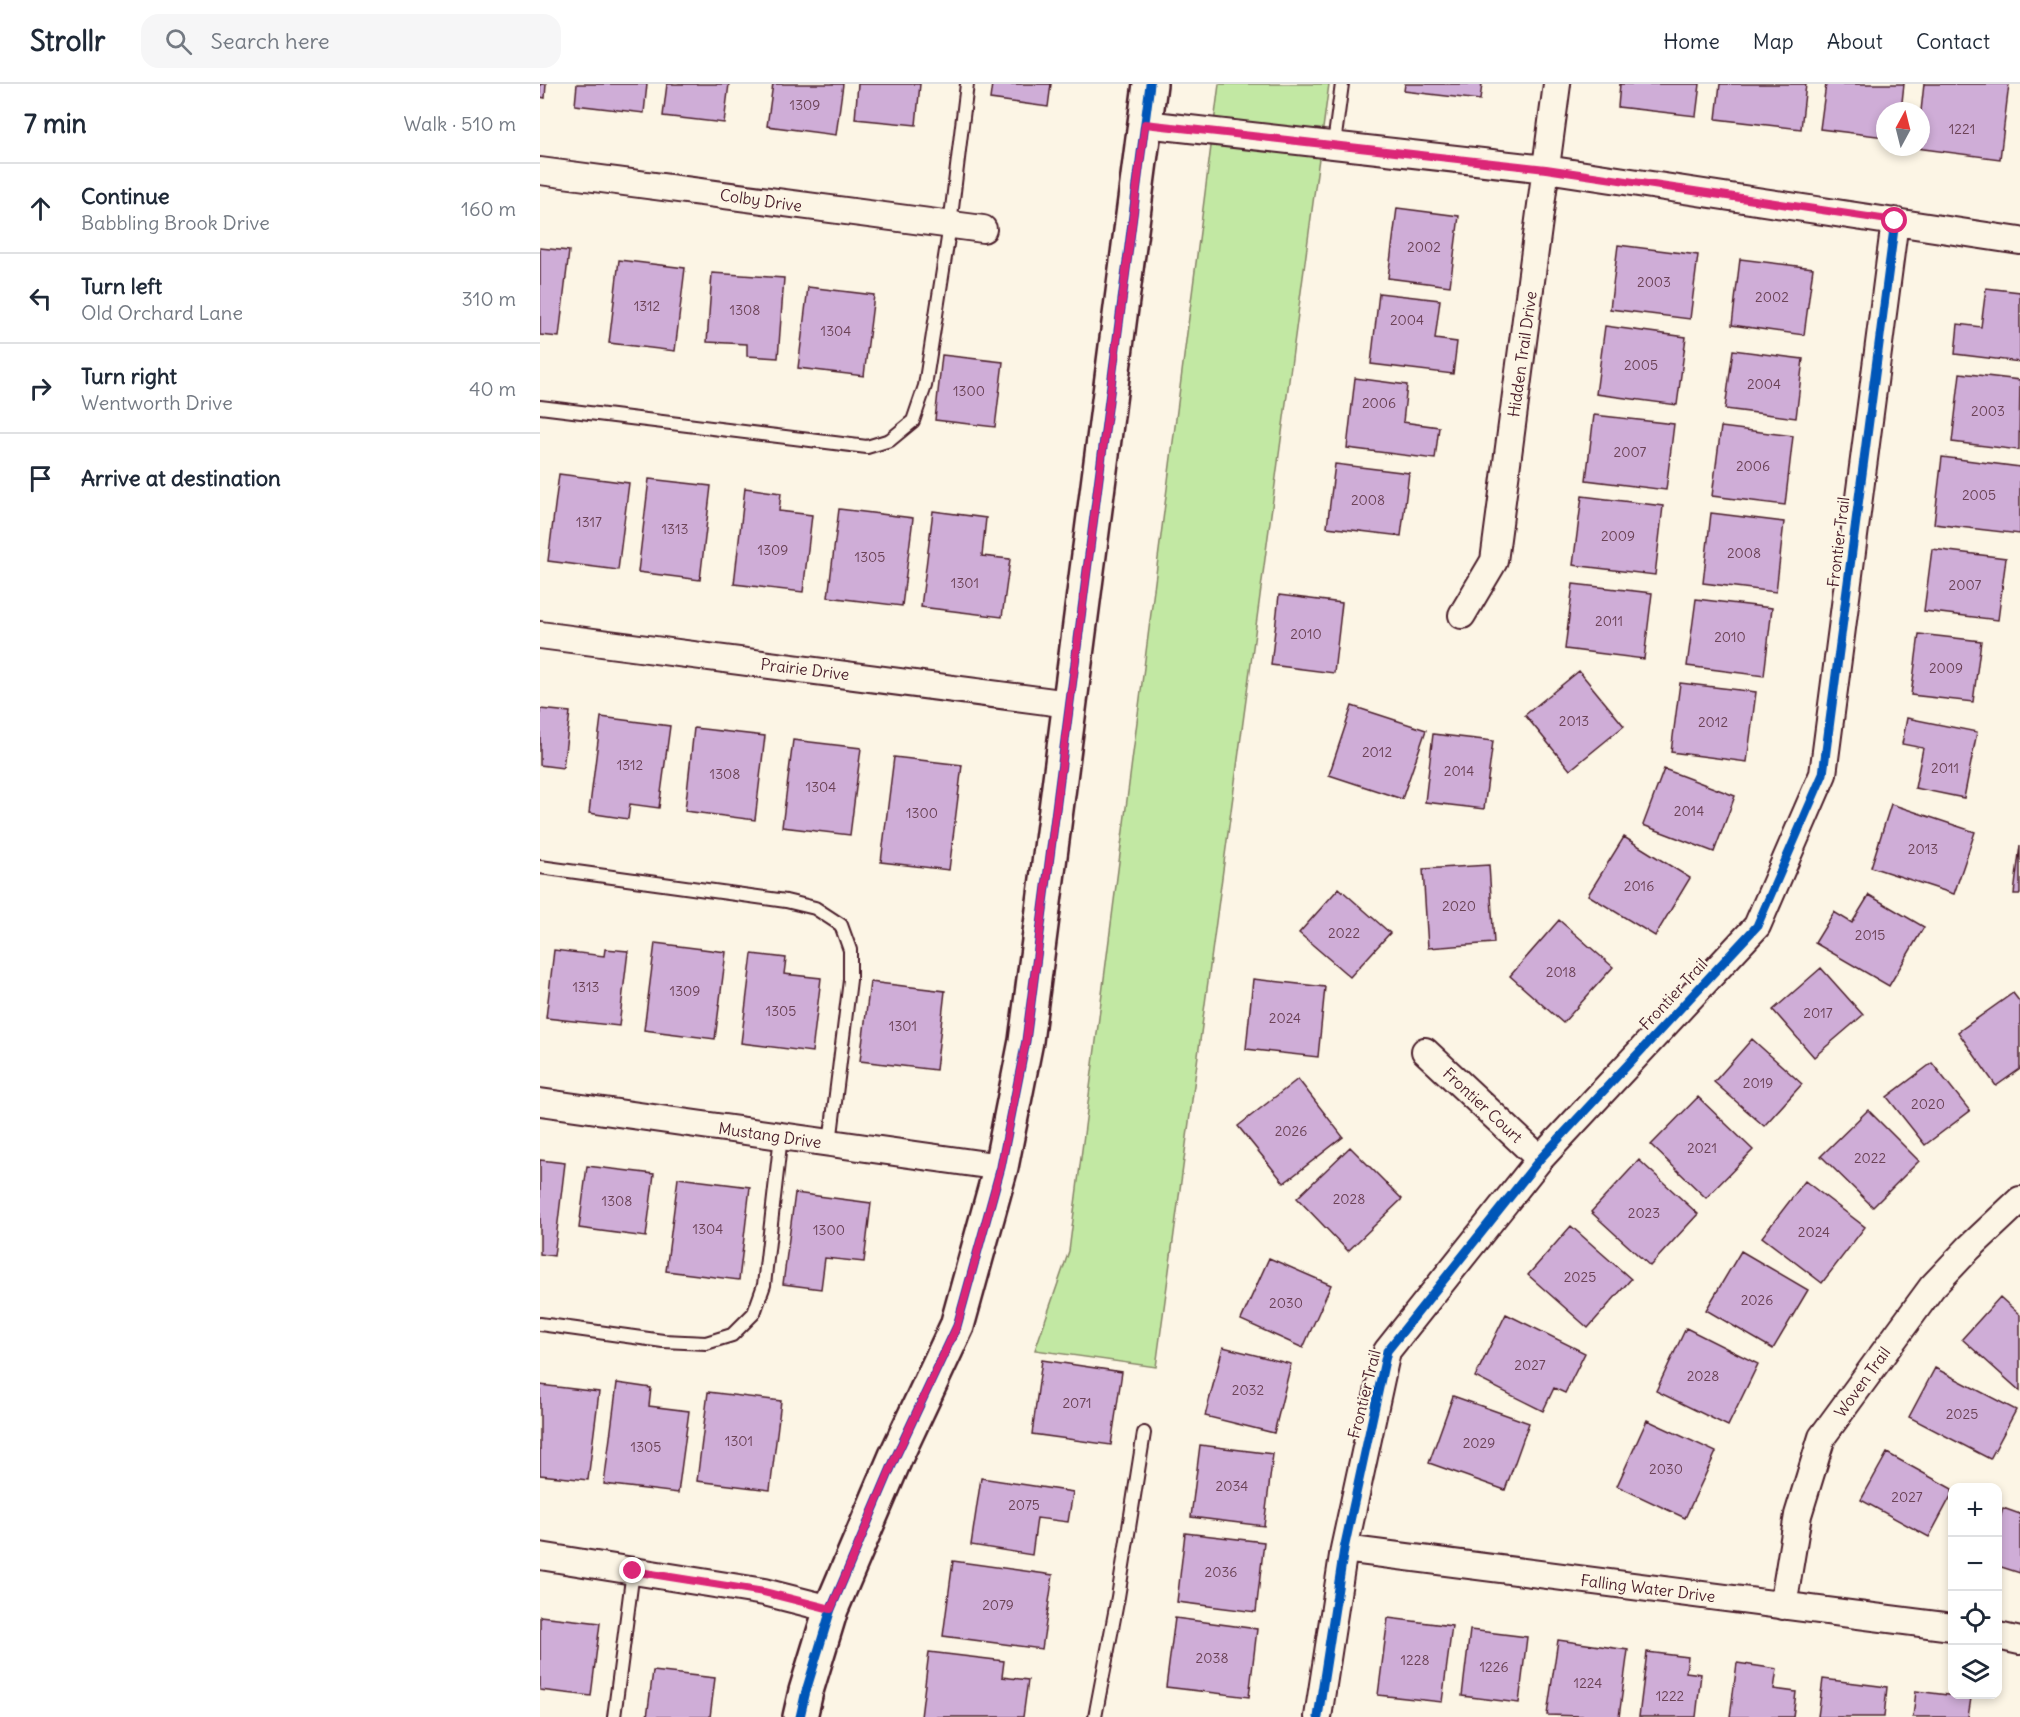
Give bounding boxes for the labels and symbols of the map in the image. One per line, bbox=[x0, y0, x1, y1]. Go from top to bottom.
house number: 1309 bbox=[790, 96, 820, 114]
north arrow bbox=[1876, 102, 1930, 156]
house number: 1221 bbox=[1949, 120, 1975, 138]
street label: Colby Drive bbox=[719, 184, 803, 216]
route start bbox=[1881, 207, 1907, 233]
house number: 2002 bbox=[1407, 238, 1441, 256]
house number: 2003 bbox=[1637, 273, 1671, 291]
house number: 2002 bbox=[1755, 288, 1789, 306]
street label: Hidden Trail Drive bbox=[1503, 290, 1541, 418]
house number: 1312 bbox=[634, 297, 661, 315]
house number: 1308 bbox=[730, 301, 760, 319]
house number: 2004 bbox=[1390, 311, 1424, 329]
house number: 1304 bbox=[821, 322, 851, 340]
house number: 2005 bbox=[1624, 356, 1658, 374]
house number: 2004 bbox=[1747, 375, 1781, 393]
house number: 1300 bbox=[953, 382, 985, 400]
house number: 2006 bbox=[1362, 394, 1396, 412]
house number: 2003 bbox=[1971, 402, 2005, 420]
house number: 2007 bbox=[1614, 443, 1647, 461]
house number: 2006 bbox=[1736, 457, 1770, 475]
house number: 2005 bbox=[1962, 486, 1996, 504]
house number: 2008 bbox=[1351, 491, 1385, 509]
street label: Frontier Trail bbox=[1823, 496, 1853, 588]
house number: 1317 bbox=[576, 513, 602, 531]
house number: 1313 bbox=[662, 520, 688, 538]
house number: 2009 bbox=[1601, 527, 1635, 545]
house number: 1309 bbox=[758, 541, 788, 559]
house number: 2008 bbox=[1727, 544, 1761, 562]
house number: 1305 bbox=[855, 548, 885, 566]
house number: 1301 bbox=[951, 574, 979, 592]
house number: 2007 bbox=[1949, 576, 1982, 594]
house number: 2011 bbox=[1595, 612, 1623, 630]
house number: 2010 bbox=[1290, 625, 1322, 643]
house number: 2010 bbox=[1714, 628, 1746, 646]
street label: Prairie Drive bbox=[760, 654, 850, 684]
house number: 2009 bbox=[1929, 659, 1963, 677]
house number: 2013 bbox=[1559, 712, 1589, 730]
house number: 2012 bbox=[1698, 713, 1728, 731]
house number: 2012 bbox=[1362, 743, 1392, 761]
house number: 1312 bbox=[617, 756, 644, 774]
house number: 2011 bbox=[1931, 759, 1959, 777]
house number: 2014 bbox=[1444, 762, 1474, 780]
house number: 1308 bbox=[710, 765, 740, 783]
house number: 1304 bbox=[806, 778, 836, 796]
house number: 2014 bbox=[1674, 802, 1704, 820]
house number: 1300 bbox=[906, 804, 938, 822]
house number: 2013 bbox=[1908, 840, 1938, 858]
house number: 2016 bbox=[1624, 877, 1654, 895]
house number: 2020 bbox=[1442, 897, 1476, 915]
house number: 2022 bbox=[1328, 924, 1360, 942]
house number: 2015 bbox=[1855, 926, 1885, 944]
street label: Frontier Trail bbox=[1635, 954, 1711, 1034]
house number: 2018 bbox=[1546, 963, 1576, 981]
house number: 1313 bbox=[573, 978, 599, 996]
house number: 1309 bbox=[670, 982, 700, 1000]
house number: 1305 bbox=[766, 1002, 796, 1020]
house number: 2017 bbox=[1803, 1004, 1833, 1022]
house number: 2024 bbox=[1269, 1009, 1301, 1027]
house number: 1301 bbox=[889, 1017, 917, 1035]
street label: Frontier Court bbox=[1439, 1063, 1527, 1147]
house number: 2019 bbox=[1743, 1074, 1773, 1092]
house number: 2020 bbox=[1911, 1095, 1945, 1113]
street label: Mustang Drive bbox=[717, 1118, 823, 1152]
house number: 2026 bbox=[1275, 1122, 1307, 1140]
house number: 2021 bbox=[1687, 1139, 1717, 1157]
house number: 2022 bbox=[1854, 1149, 1886, 1167]
house number: 2028 bbox=[1333, 1190, 1365, 1208]
house number: 1308 bbox=[602, 1192, 632, 1210]
house number: 2023 bbox=[1628, 1204, 1660, 1222]
house number: 1304 bbox=[693, 1220, 723, 1238]
house number: 1300 bbox=[813, 1221, 845, 1239]
house number: 2024 bbox=[1798, 1223, 1830, 1241]
house number: 2025 bbox=[1564, 1268, 1596, 1286]
house number: 2026 bbox=[1741, 1291, 1773, 1309]
house number: 2030 bbox=[1269, 1294, 1303, 1312]
street label: Woven Trail bbox=[1830, 1343, 1894, 1421]
street label: Frontier Trail bbox=[1343, 1348, 1385, 1440]
house number: 2027 bbox=[1514, 1356, 1546, 1374]
house number: 2028 bbox=[1687, 1367, 1719, 1385]
house number: 2032 bbox=[1232, 1381, 1265, 1399]
house number: 2071 bbox=[1062, 1394, 1092, 1412]
house number: 2025 bbox=[1946, 1405, 1978, 1423]
house number: 1301 bbox=[725, 1432, 753, 1450]
house number: 2029 bbox=[1463, 1434, 1495, 1452]
house number: 1305 bbox=[631, 1438, 661, 1456]
house number: 2030 bbox=[1649, 1460, 1683, 1478]
house number: 2034 bbox=[1216, 1477, 1248, 1495]
house number: 2027 bbox=[1891, 1488, 1923, 1506]
house number: 2075 bbox=[1008, 1496, 1040, 1514]
route end bbox=[619, 1557, 645, 1583]
house number: 2036 bbox=[1205, 1563, 1237, 1581]
street label: Falling Water Drive bbox=[1580, 1570, 1716, 1606]
house number: 2079 bbox=[982, 1596, 1014, 1614]
house number: 2038 bbox=[1196, 1649, 1228, 1667]
house number: 1228 bbox=[1401, 1651, 1429, 1669]
house number: 1226 bbox=[1480, 1658, 1508, 1676]
house number: 1224 bbox=[1574, 1674, 1602, 1692]
house number: 1222 bbox=[1656, 1687, 1685, 1705]

